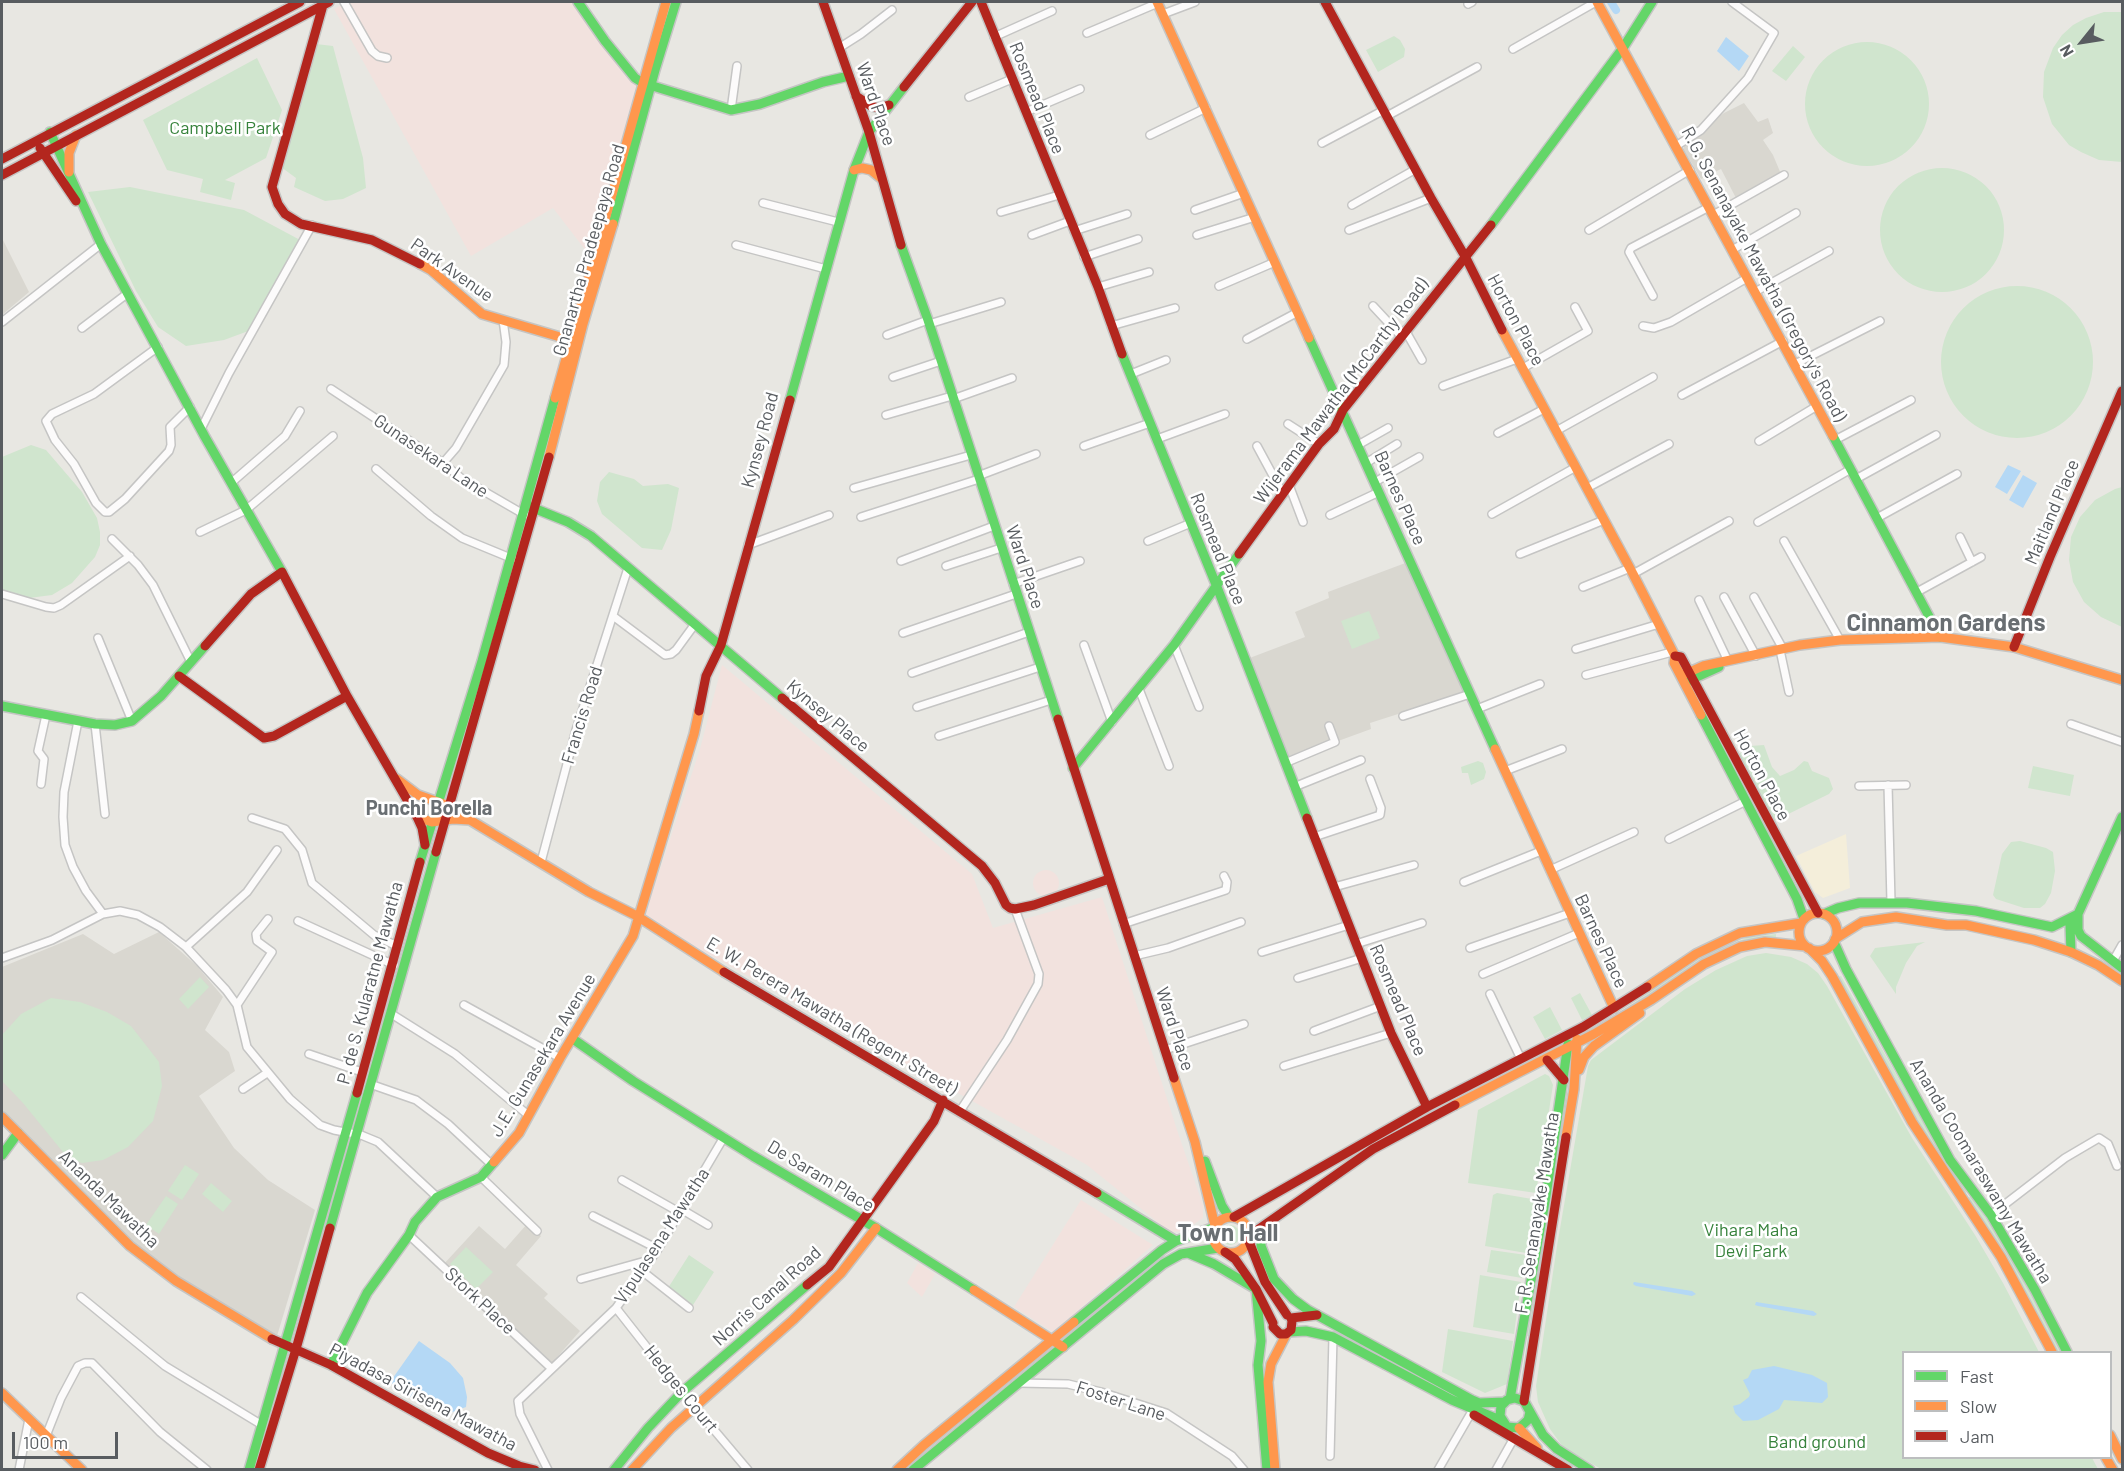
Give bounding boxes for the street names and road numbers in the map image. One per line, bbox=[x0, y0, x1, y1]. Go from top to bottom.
street label: Rosmead Place bbox=[1005, 39, 1069, 157]
street label: Ward Place bbox=[852, 59, 900, 149]
street label: R.G. Senanayake Mawatha (Gregory's Road) bbox=[1677, 123, 1851, 425]
street label: Gnanartha Pradeepaya Road bbox=[548, 141, 630, 359]
street label: Park Avenue bbox=[406, 234, 498, 306]
street label: Horton Place bbox=[1483, 270, 1549, 370]
street label: Wijerama Mawatha (McCarthy Road) bbox=[1249, 274, 1433, 508]
street label: Kynsey Road bbox=[737, 390, 783, 490]
street label: Gunasekara Lane bbox=[370, 410, 492, 502]
street label: Barnes Place bbox=[1370, 447, 1430, 549]
street label: Maitland Place bbox=[2020, 456, 2084, 568]
street label: Rosmead Place bbox=[1186, 490, 1250, 608]
street label: Ward Place bbox=[1001, 522, 1049, 612]
street label: Francis Road bbox=[557, 663, 607, 767]
street label: Kynsey Place bbox=[782, 675, 874, 757]
street label: Horton Place bbox=[1729, 725, 1795, 825]
street label: P. de S. Kularatne Mawatha bbox=[333, 879, 407, 1087]
street label: Barnes Place bbox=[1570, 891, 1632, 991]
street label: E. W. Perera Mawatha (Regent Street) bbox=[702, 932, 962, 1100]
street label: Rosmead Place bbox=[1365, 941, 1431, 1059]
street label: J.E. Gunasekara Avenue bbox=[486, 969, 600, 1141]
street label: Ward Place bbox=[1151, 984, 1199, 1074]
street label: Ananda Coomaraswamy Mawatha bbox=[1905, 1055, 2057, 1287]
street label: F. R. Senanayake Mawatha bbox=[1510, 1111, 1564, 1315]
street label: De Saram Place bbox=[764, 1136, 878, 1216]
street label: Ananda Mawatha bbox=[54, 1146, 164, 1252]
street label: Vipulasena Mawatha bbox=[610, 1164, 714, 1308]
street label: Norris Canal Road bbox=[708, 1242, 826, 1350]
street label: Stork Place bbox=[440, 1263, 520, 1339]
street label: Piyadasa Sirisena Mawatha bbox=[326, 1338, 520, 1456]
street label: Hedges Court bbox=[639, 1341, 723, 1437]
street label: Foster Lane bbox=[1074, 1376, 1168, 1426]

